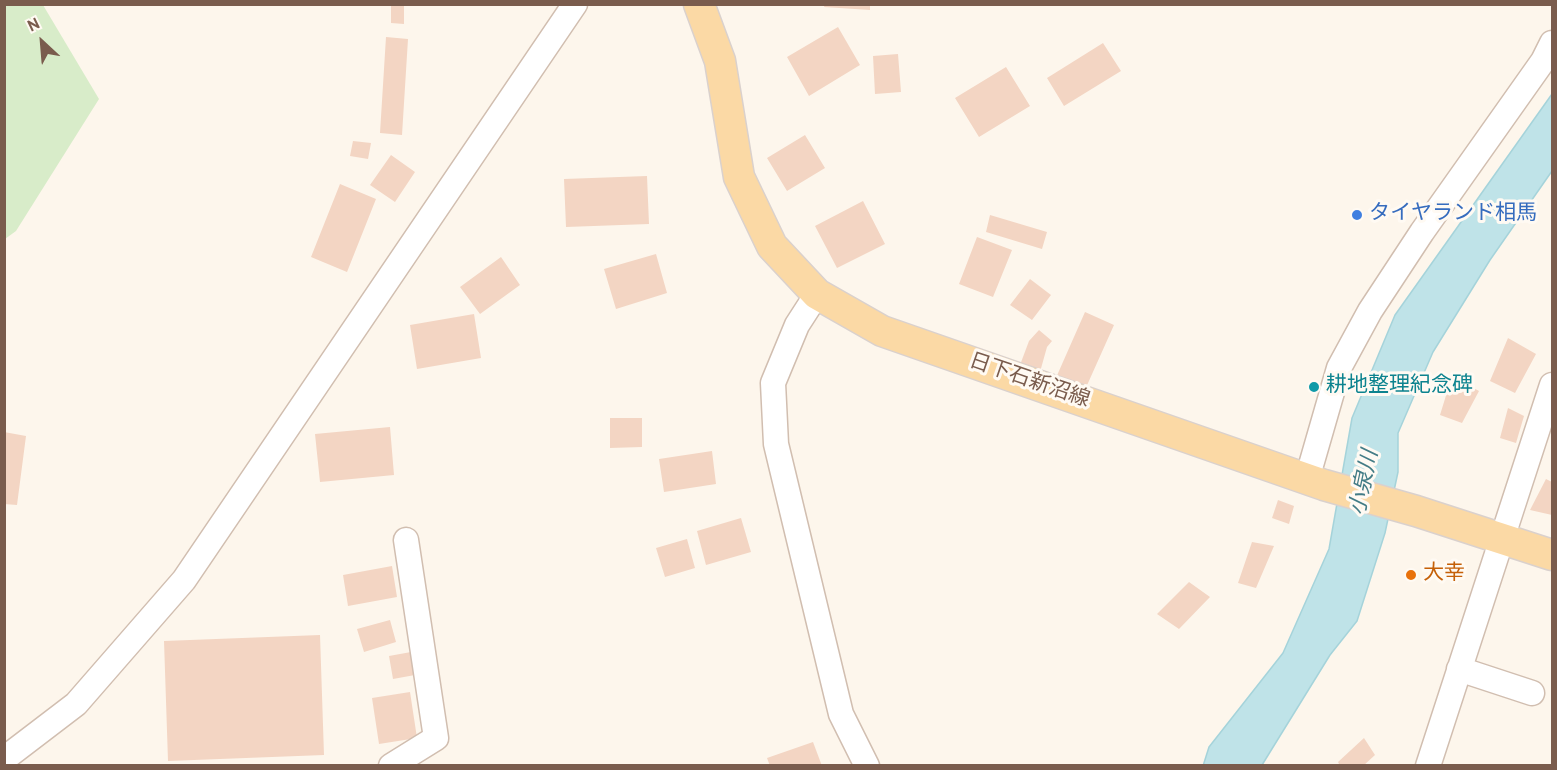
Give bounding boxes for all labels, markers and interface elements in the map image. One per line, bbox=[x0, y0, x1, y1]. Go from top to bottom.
north arrow bbox=[12, 12, 72, 72]
text: N bbox=[25, 14, 44, 37]
place label: タイヤランド相馬 bbox=[1369, 202, 1537, 228]
marker: タイヤランド相馬 bbox=[1350, 208, 1364, 222]
street label: 日下石新沼線 bbox=[965, 350, 1093, 414]
place label: 耕地整理紀念碑 bbox=[1326, 374, 1473, 400]
marker: 耕地整理紀念碑 bbox=[1307, 380, 1321, 394]
water label: 小泉川 bbox=[1346, 448, 1386, 518]
place label: 大幸 bbox=[1423, 562, 1465, 588]
marker: 大幸 bbox=[1404, 568, 1418, 582]

